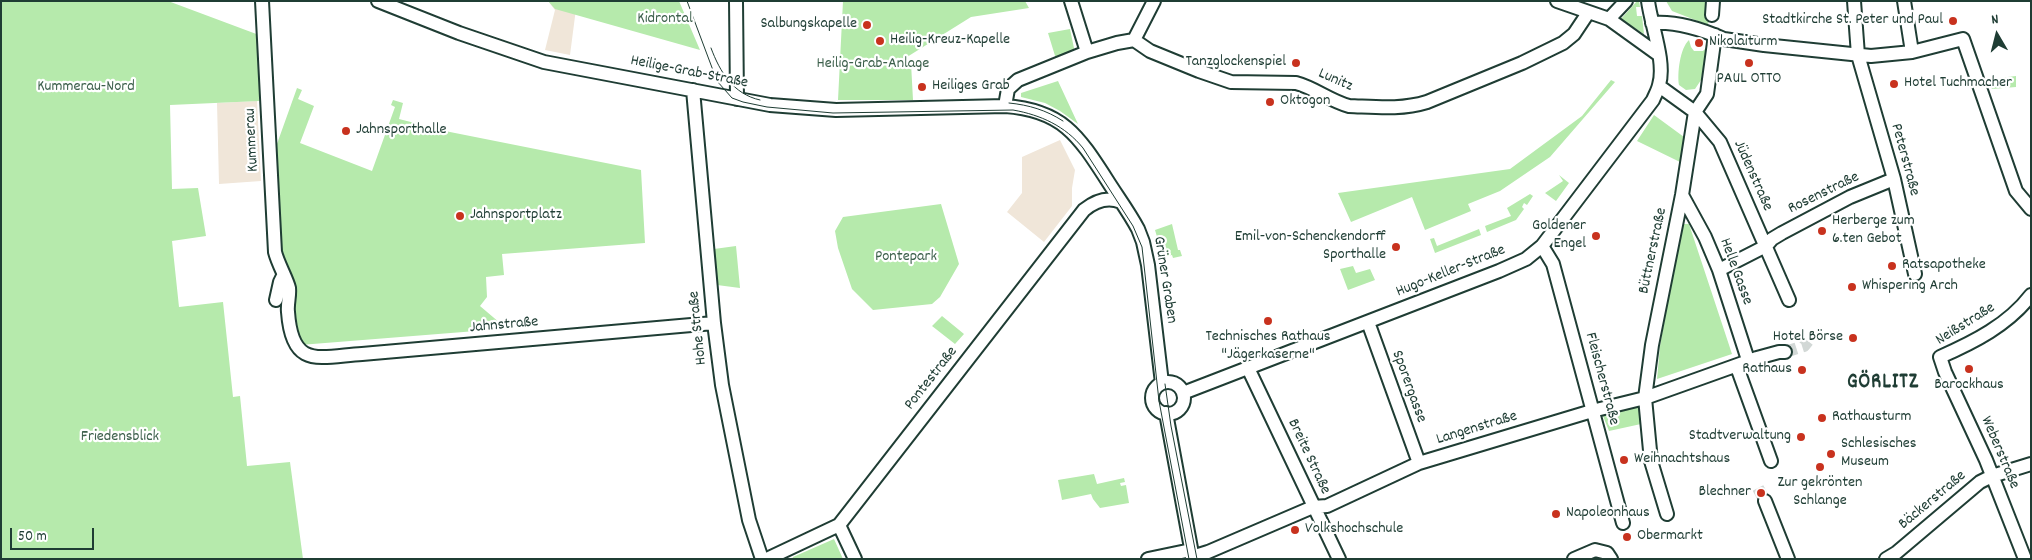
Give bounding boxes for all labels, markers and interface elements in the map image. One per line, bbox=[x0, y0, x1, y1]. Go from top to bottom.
park label: Kidrontal bbox=[637, 10, 693, 30]
north arrow bbox=[1972, 10, 2022, 60]
text: N bbox=[1990, 10, 2000, 31]
place label: Stadtkirche St. Peter und Paul bbox=[1762, 11, 1943, 31]
place label: Salbungskapelle bbox=[761, 15, 857, 35]
marker: Stadtkirche St. Peter und Paul bbox=[1947, 15, 1959, 27]
marker: Salbungskapelle bbox=[861, 19, 873, 31]
place label: Heilig-Kreuz-Kapelle bbox=[890, 31, 1010, 51]
place label: Nikolaiturm bbox=[1709, 33, 1777, 53]
marker: Heilig-Kreuz-Kapelle bbox=[874, 35, 886, 47]
marker: Nikolaiturm bbox=[1693, 37, 1705, 49]
street label: Heilige-Grab-Straße bbox=[629, 52, 749, 94]
place label: Tanzglockenspiel bbox=[1185, 53, 1286, 73]
park label: Heilig-Grab-Anlage bbox=[817, 55, 929, 75]
marker: Tanzglockenspiel bbox=[1290, 57, 1302, 69]
marker: PAUL OTTO bbox=[1743, 57, 1755, 69]
street label: Lunitz bbox=[1315, 65, 1355, 97]
place label: PAUL OTTO bbox=[1716, 70, 1782, 90]
place label: Hotel Tuchmacher bbox=[1904, 74, 2012, 94]
place label: Heiliges Grab bbox=[932, 77, 1010, 97]
park label: Kummerau-Nord bbox=[37, 78, 135, 98]
marker: Hotel Tuchmacher bbox=[1888, 78, 1900, 90]
marker: Heiliges Grab bbox=[916, 81, 928, 93]
place label: Oktogon bbox=[1280, 92, 1330, 112]
marker: Oktogon bbox=[1264, 96, 1276, 108]
street label: Kummerau bbox=[242, 108, 264, 172]
place label: Jahnsporthalle bbox=[356, 121, 447, 141]
street label: Peterstraße bbox=[1885, 122, 1923, 198]
marker: Jahnsporthalle bbox=[340, 125, 352, 137]
street label: Jüdenstraße bbox=[1728, 138, 1776, 214]
street label: Rosenstraße bbox=[1785, 169, 1863, 219]
place label: Jahnsportplatz bbox=[470, 206, 562, 226]
street label: Büttnerstraße bbox=[1636, 206, 1672, 296]
marker: Jahnsportplatz bbox=[454, 210, 466, 222]
place label: Herberge zum 6.ten Gebot bbox=[1832, 212, 1915, 250]
place label: Goldener Engel bbox=[1532, 217, 1586, 255]
marker: Herberge zum 6.ten Gebot bbox=[1816, 225, 1828, 237]
place label: Emil-von-Schenckendorff Sporthalle bbox=[1235, 228, 1386, 266]
marker: Goldener Engel bbox=[1590, 230, 1602, 242]
street label: Grüner Graben bbox=[1148, 235, 1180, 325]
street label: Helle Gasse bbox=[1714, 236, 1756, 308]
marker: Emil-von-Schenckendorff Sporthalle bbox=[1390, 241, 1402, 253]
street label: Hugo-Keller-Straße bbox=[1394, 241, 1508, 303]
park label: Pontepark bbox=[875, 248, 937, 268]
place label: Ratsapotheke bbox=[1902, 256, 1986, 276]
marker: Ratsapotheke bbox=[1886, 260, 1898, 272]
place label: Whispering Arch bbox=[1862, 277, 1958, 297]
marker: Whispering Arch bbox=[1846, 281, 1858, 293]
street label: Hohe Straße bbox=[686, 290, 712, 366]
street label: Neißstraße bbox=[1933, 299, 1999, 351]
street label: Jahnstraße bbox=[469, 313, 539, 339]
marker: Technisches Rathaus "Jägerkaserne" bbox=[1262, 315, 1274, 327]
place label: Technisches Rathaus "Jägerkaserne" bbox=[1205, 328, 1331, 366]
place label: Hotel Börse bbox=[1773, 328, 1843, 348]
street label: Fleischerstraße bbox=[1579, 331, 1623, 427]
marker: Hotel Börse bbox=[1847, 332, 1859, 344]
street label: Pontestraße bbox=[901, 343, 963, 415]
street label: Sporergasse bbox=[1386, 348, 1430, 426]
place label: Rathaus bbox=[1742, 360, 1792, 380]
marker: Barockhaus bbox=[1963, 363, 1975, 375]
marker: Rathaus bbox=[1796, 364, 1808, 376]
district label: GÖRLITZ bbox=[1846, 371, 1920, 397]
place label: Barockhaus bbox=[1934, 376, 2004, 396]
street label: Langenstraße bbox=[1434, 408, 1520, 450]
place label: Rathausturm bbox=[1832, 408, 1911, 428]
marker: Rathausturm bbox=[1816, 412, 1828, 424]
street label: Weberstraße bbox=[1975, 414, 2023, 492]
street label: Breite Straße bbox=[1282, 416, 1334, 498]
place label: Stadtverwaltung bbox=[1689, 427, 1791, 447]
park label: Friedensblick bbox=[81, 428, 159, 448]
marker: Stadtverwaltung bbox=[1795, 431, 1807, 443]
place label: Schlesisches Museum bbox=[1841, 435, 1917, 473]
marker: Schlesisches Museum bbox=[1825, 448, 1837, 460]
place label: Weihnachtshaus bbox=[1634, 450, 1730, 470]
marker: Weihnachtshaus bbox=[1618, 454, 1630, 466]
marker: Zur gekrönten Schlange bbox=[1814, 461, 1826, 473]
street label: Bäckerstraße bbox=[1895, 467, 1971, 535]
place label: Zur gekrönten Schlange bbox=[1778, 474, 1862, 512]
place label: Blechner bbox=[1698, 483, 1751, 503]
marker: Blechner bbox=[1755, 487, 1767, 499]
place label: Napoleonhaus bbox=[1566, 504, 1650, 524]
marker: Napoleonhaus bbox=[1550, 508, 1562, 520]
scale bar bbox=[12, 518, 96, 550]
place label: Volkshochschule bbox=[1305, 520, 1403, 540]
marker: Volkshochschule bbox=[1289, 524, 1301, 536]
text: 50 m bbox=[18, 526, 47, 548]
place label: Obermarkt bbox=[1637, 527, 1703, 547]
marker: Obermarkt bbox=[1621, 531, 1633, 543]

